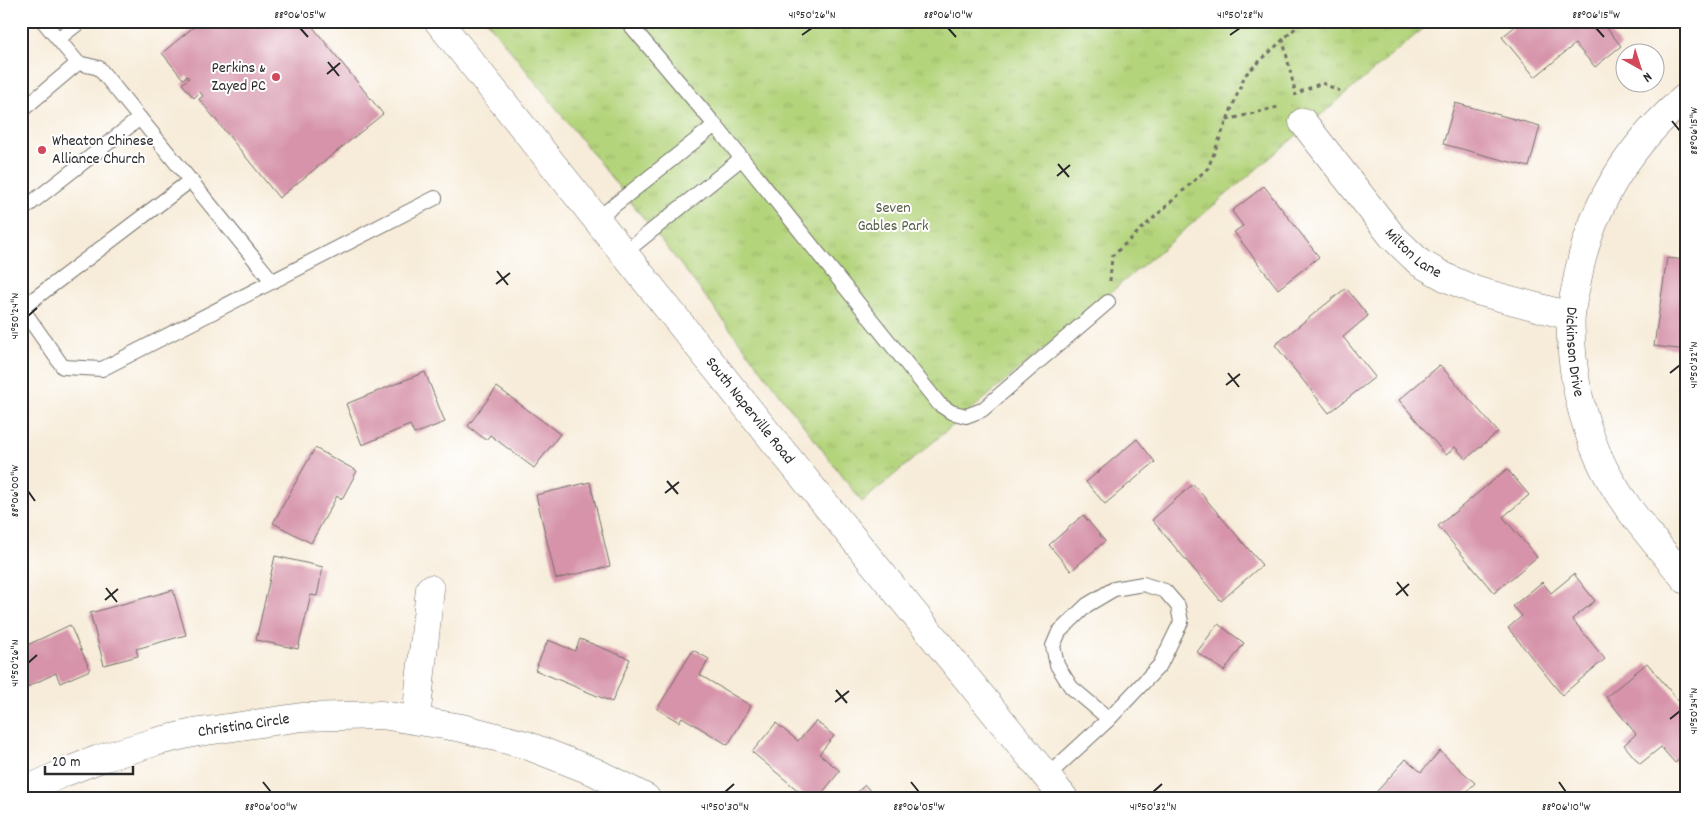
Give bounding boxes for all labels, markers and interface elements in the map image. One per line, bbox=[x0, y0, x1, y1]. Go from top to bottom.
text: 88°06'05"W bbox=[274, 7, 326, 24]
text: 41°50'26"N bbox=[788, 7, 836, 24]
text: 88°06'10"W bbox=[924, 7, 972, 24]
text: 41°50'28"N bbox=[1217, 7, 1263, 24]
text: 88°06'15"W bbox=[1572, 7, 1620, 24]
north arrow bbox=[1614, 42, 1664, 92]
place label: Perkins & Zayed PC bbox=[211, 57, 266, 98]
text: N bbox=[1638, 67, 1656, 87]
marker: Perkins & Zayed PC bbox=[270, 71, 282, 83]
text: 88°06'15"W bbox=[1686, 107, 1703, 155]
place label: Wheaton Chinese Alliance Church bbox=[52, 130, 154, 171]
marker: Wheaton Chinese Alliance Church bbox=[36, 144, 48, 156]
park label: Seven Gables Park bbox=[857, 197, 929, 238]
street label: Milton Lane bbox=[1379, 223, 1446, 284]
text: 41°50'24"N bbox=[7, 293, 24, 339]
street label: Dickinson Drive bbox=[1559, 306, 1590, 399]
text: 41°50'32"N bbox=[1686, 342, 1703, 388]
street label: South Naperville Road bbox=[700, 352, 800, 469]
text: 88°06'00"W bbox=[7, 465, 24, 517]
text: 41°50'26"N bbox=[7, 639, 24, 687]
text: 41°50'34"N bbox=[1686, 688, 1703, 734]
street label: Christina Circle bbox=[196, 707, 291, 744]
scale bar bbox=[45, 744, 132, 776]
text: 20 m bbox=[52, 752, 80, 774]
text: 88°06'00"W bbox=[245, 799, 297, 816]
text: 41°50'30"N bbox=[701, 799, 749, 816]
text: 88°06'05"W bbox=[893, 799, 945, 816]
text: 41°50'32"N bbox=[1130, 799, 1176, 816]
text: 88°06'10"W bbox=[1542, 799, 1590, 816]

